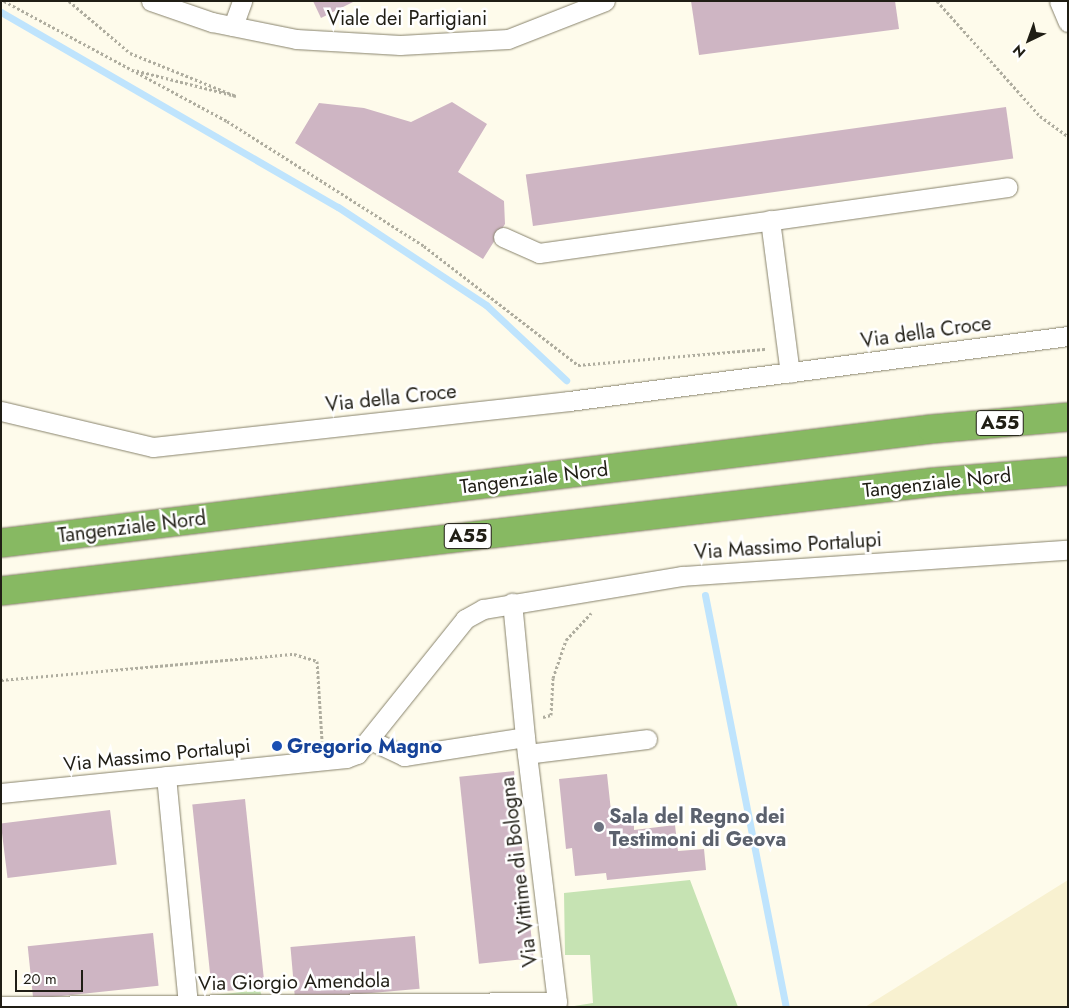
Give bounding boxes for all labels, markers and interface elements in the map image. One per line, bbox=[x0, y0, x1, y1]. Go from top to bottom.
street label: Viale dei Partigiani bbox=[327, 6, 487, 30]
north arrow bbox=[1004, 15, 1054, 65]
text: N bbox=[1008, 40, 1030, 62]
street label: Via della Croce bbox=[859, 311, 993, 353]
street label: Via della Croce bbox=[324, 379, 458, 417]
road number: A55 bbox=[975, 406, 1025, 439]
street label: Tangenziale Nord bbox=[458, 457, 610, 499]
street label: Tangenziale Nord bbox=[862, 463, 1012, 503]
street label: Tangenziale Nord bbox=[56, 506, 208, 548]
road number: A55 bbox=[443, 520, 493, 552]
street label: Via Massimo Portalupi bbox=[693, 527, 883, 565]
street label: Via Massimo Portalupi bbox=[62, 733, 252, 777]
place label: Gregorio Magno bbox=[287, 734, 442, 758]
marker: Gregorio Magno bbox=[271, 740, 283, 752]
street label: Via Vittime di Bologna bbox=[495, 776, 543, 968]
place label: Sala del Regno dei Testimoni di Geova bbox=[609, 804, 786, 851]
marker: Sala del Regno dei Testimoni di Geova bbox=[593, 821, 605, 833]
scale bar bbox=[18, 960, 85, 992]
text: 20 m bbox=[23, 968, 57, 990]
street label: Via Giorgio Amendola bbox=[198, 968, 390, 996]

